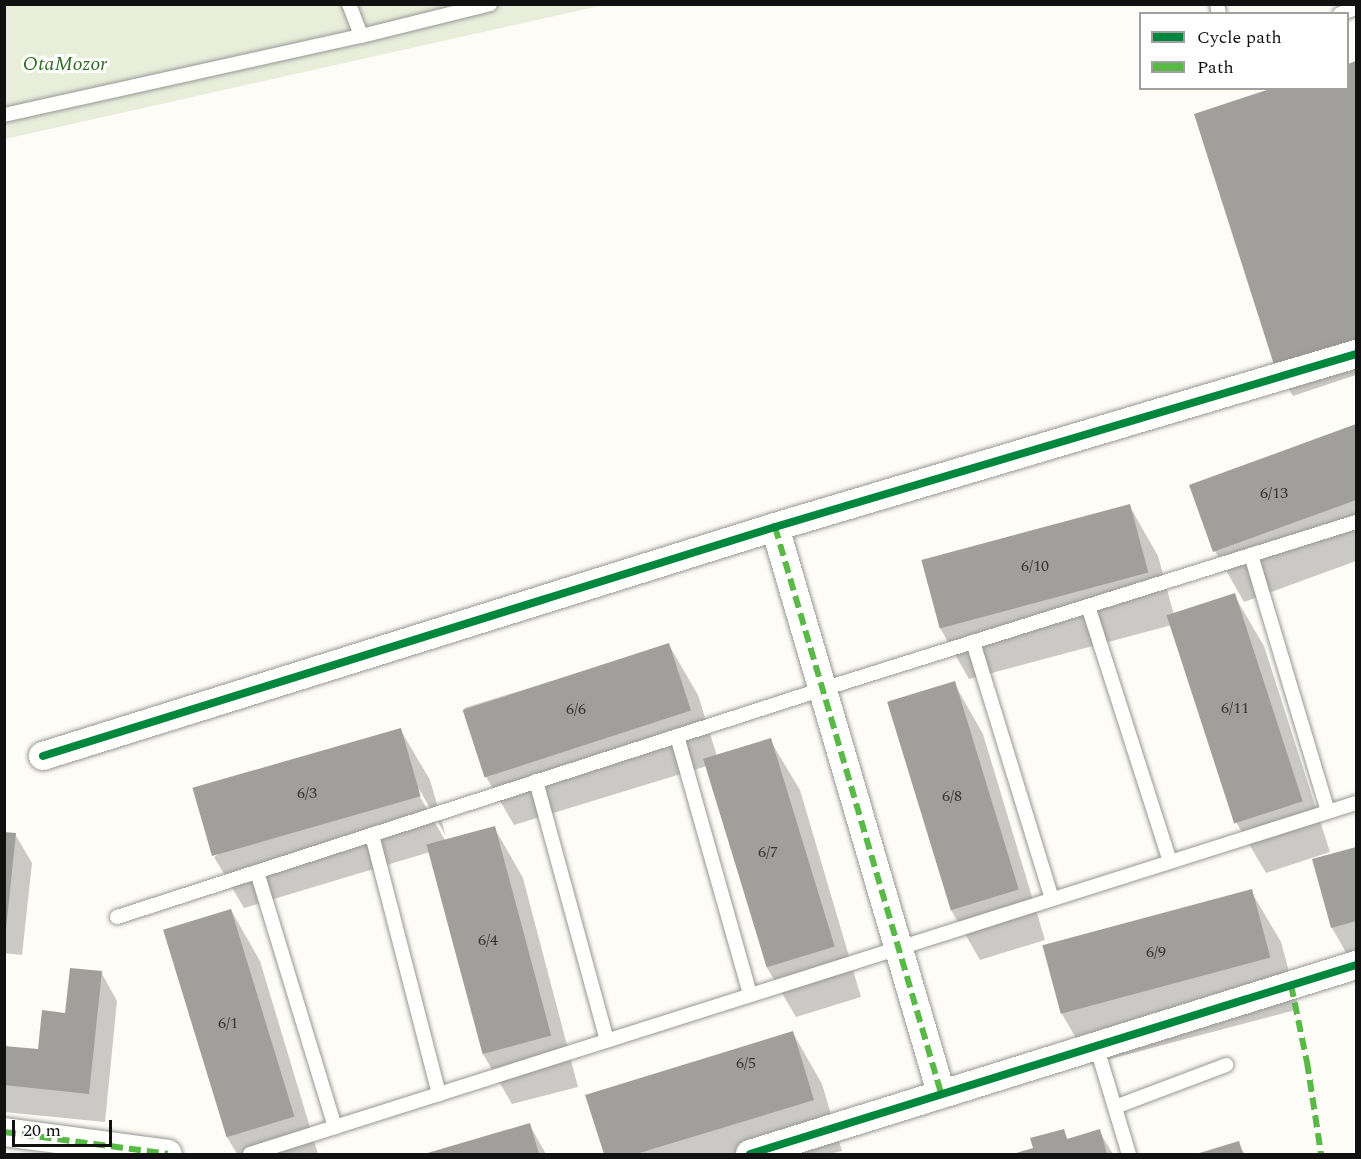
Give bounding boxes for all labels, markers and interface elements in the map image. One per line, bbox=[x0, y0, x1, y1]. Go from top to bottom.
legend bbox=[1139, 12, 1349, 90]
text: Cycle path bbox=[1197, 24, 1282, 51]
park label: OtaMozor bbox=[23, 52, 107, 76]
text: Path bbox=[1197, 54, 1234, 81]
house number: 6/13 bbox=[1260, 483, 1288, 503]
house number: 6/10 bbox=[1021, 556, 1049, 576]
house number: 6/11 bbox=[1221, 698, 1249, 718]
house number: 6/6 bbox=[566, 699, 586, 719]
house number: 6/3 bbox=[297, 783, 317, 803]
house number: 6/8 bbox=[942, 786, 962, 806]
house number: 6/7 bbox=[758, 842, 778, 862]
house number: 6/4 bbox=[478, 930, 498, 950]
house number: 6/9 bbox=[1146, 942, 1166, 962]
house number: 6/1 bbox=[218, 1013, 238, 1033]
house number: 6/5 bbox=[736, 1053, 756, 1073]
scale bar bbox=[15, 1108, 116, 1146]
text: 20 m bbox=[23, 1117, 61, 1144]

